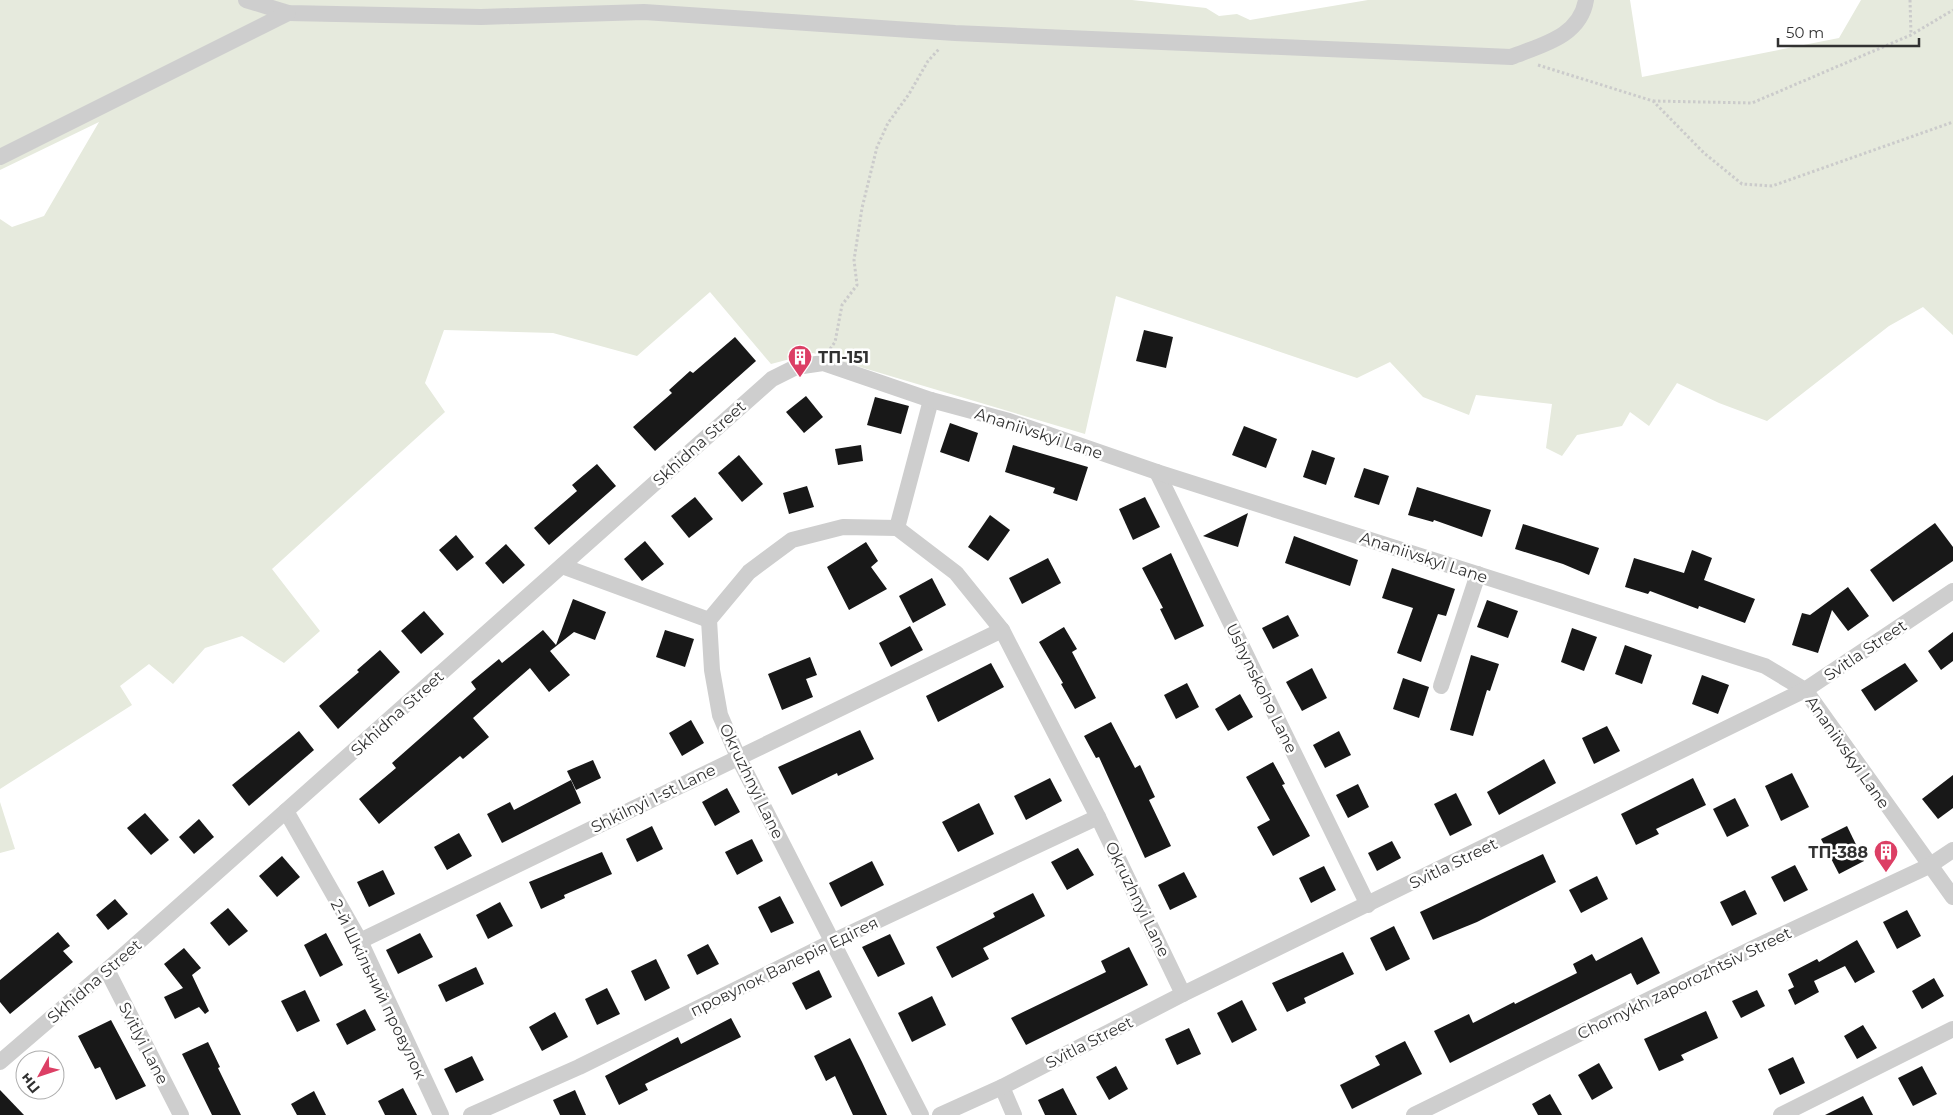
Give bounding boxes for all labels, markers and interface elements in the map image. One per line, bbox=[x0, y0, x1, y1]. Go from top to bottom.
scale bar bbox=[1778, 15, 1919, 47]
text: 50 m bbox=[1786, 23, 1824, 42]
building icon: ТП-151 bbox=[787, 344, 813, 378]
place label: ТП-151 bbox=[818, 348, 869, 367]
street label: Skhidna Street bbox=[649, 396, 750, 490]
street label: Ananiivskyi Lane bbox=[973, 404, 1105, 463]
street label: Ananiivskyi Lane bbox=[1358, 528, 1490, 587]
street label: Svitla Street bbox=[1820, 616, 1911, 685]
street label: Ushynskoho Lane bbox=[1222, 620, 1301, 756]
street label: Skhidna Street bbox=[347, 666, 448, 760]
street label: Ananiivskyi Lane bbox=[1802, 692, 1894, 812]
street label: Okruzhnyi Lane bbox=[715, 720, 788, 842]
street label: Shkilnyi 1-st Lane bbox=[588, 760, 719, 837]
street label: Svitla Street bbox=[1406, 834, 1501, 893]
street label: Okruzhnyi Lane bbox=[1101, 838, 1174, 960]
building icon: ТП-388 bbox=[1873, 839, 1899, 873]
place label: ТП-388 bbox=[1808, 843, 1868, 862]
street label: 2-й Шкільний провулок bbox=[327, 896, 431, 1083]
street label: провулок Валерія Едігея bbox=[687, 913, 881, 1020]
street label: Chornykh zaporozhtsiv Street bbox=[1574, 923, 1795, 1044]
street label: Skhidna Street bbox=[43, 935, 146, 1027]
street label: Svitlyi Lane bbox=[115, 999, 172, 1088]
street label: Svitla Street bbox=[1042, 1012, 1136, 1073]
north arrow bbox=[15, 1050, 65, 1100]
text: Пн bbox=[16, 1069, 44, 1097]

